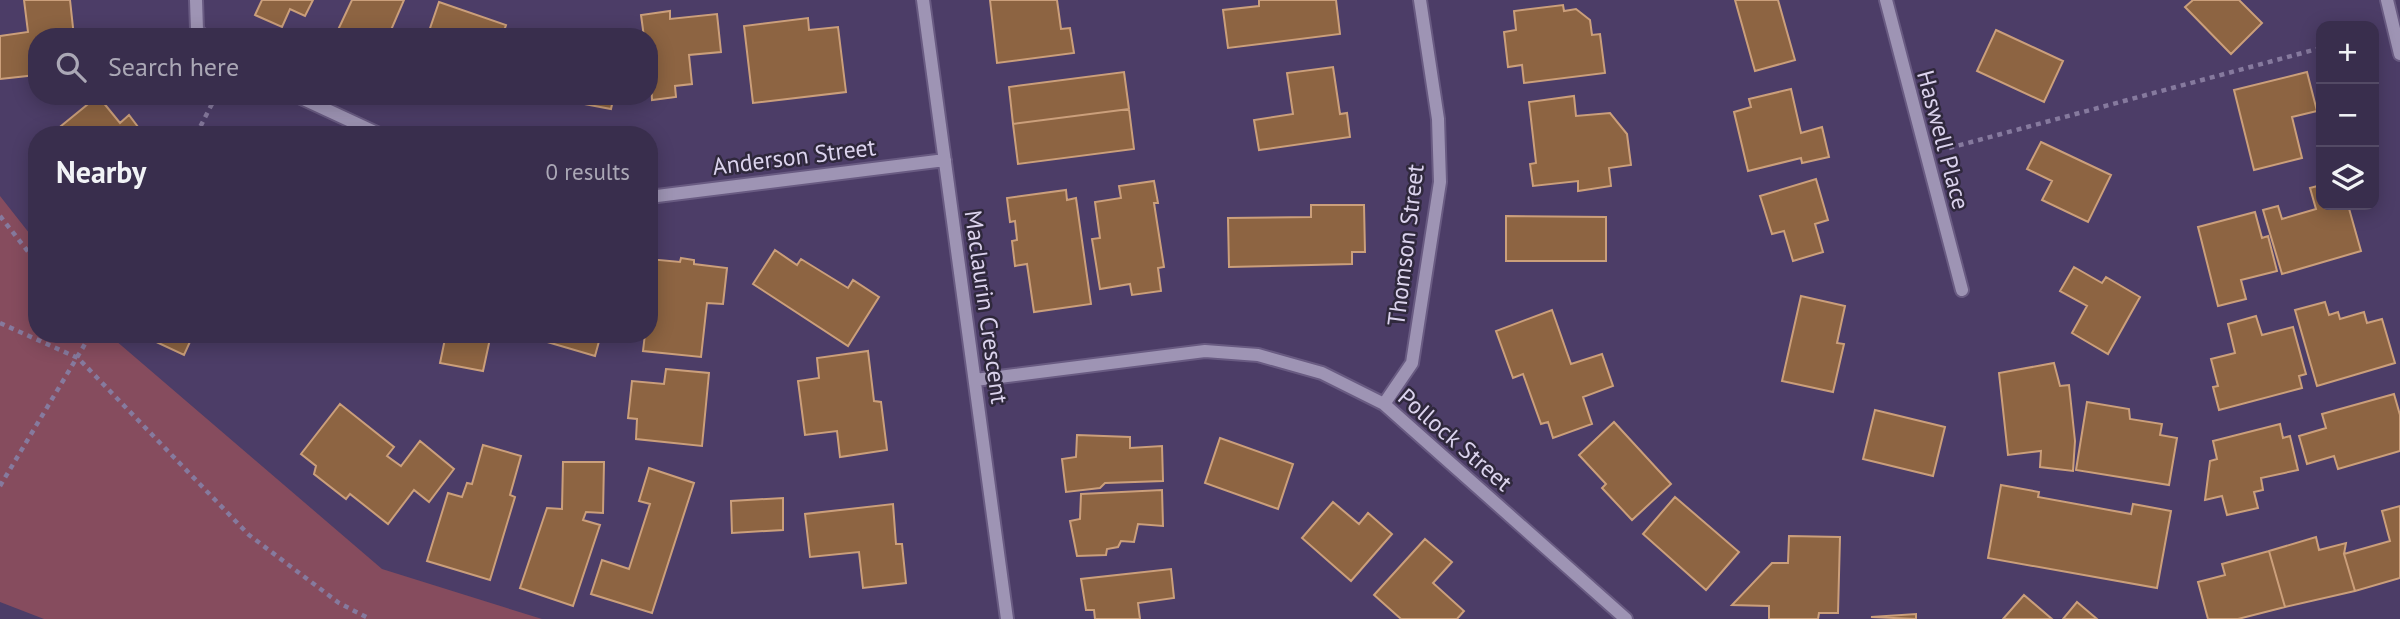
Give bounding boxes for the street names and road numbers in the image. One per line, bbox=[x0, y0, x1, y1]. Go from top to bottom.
street label: Haswell Place bbox=[1910, 67, 1977, 213]
street label: Anderson Street bbox=[711, 131, 877, 182]
street label: Thomson Street bbox=[1380, 162, 1431, 328]
street label: Maclaurin Crescent bbox=[958, 208, 1015, 406]
street label: Pollock Street bbox=[1392, 381, 1519, 498]

